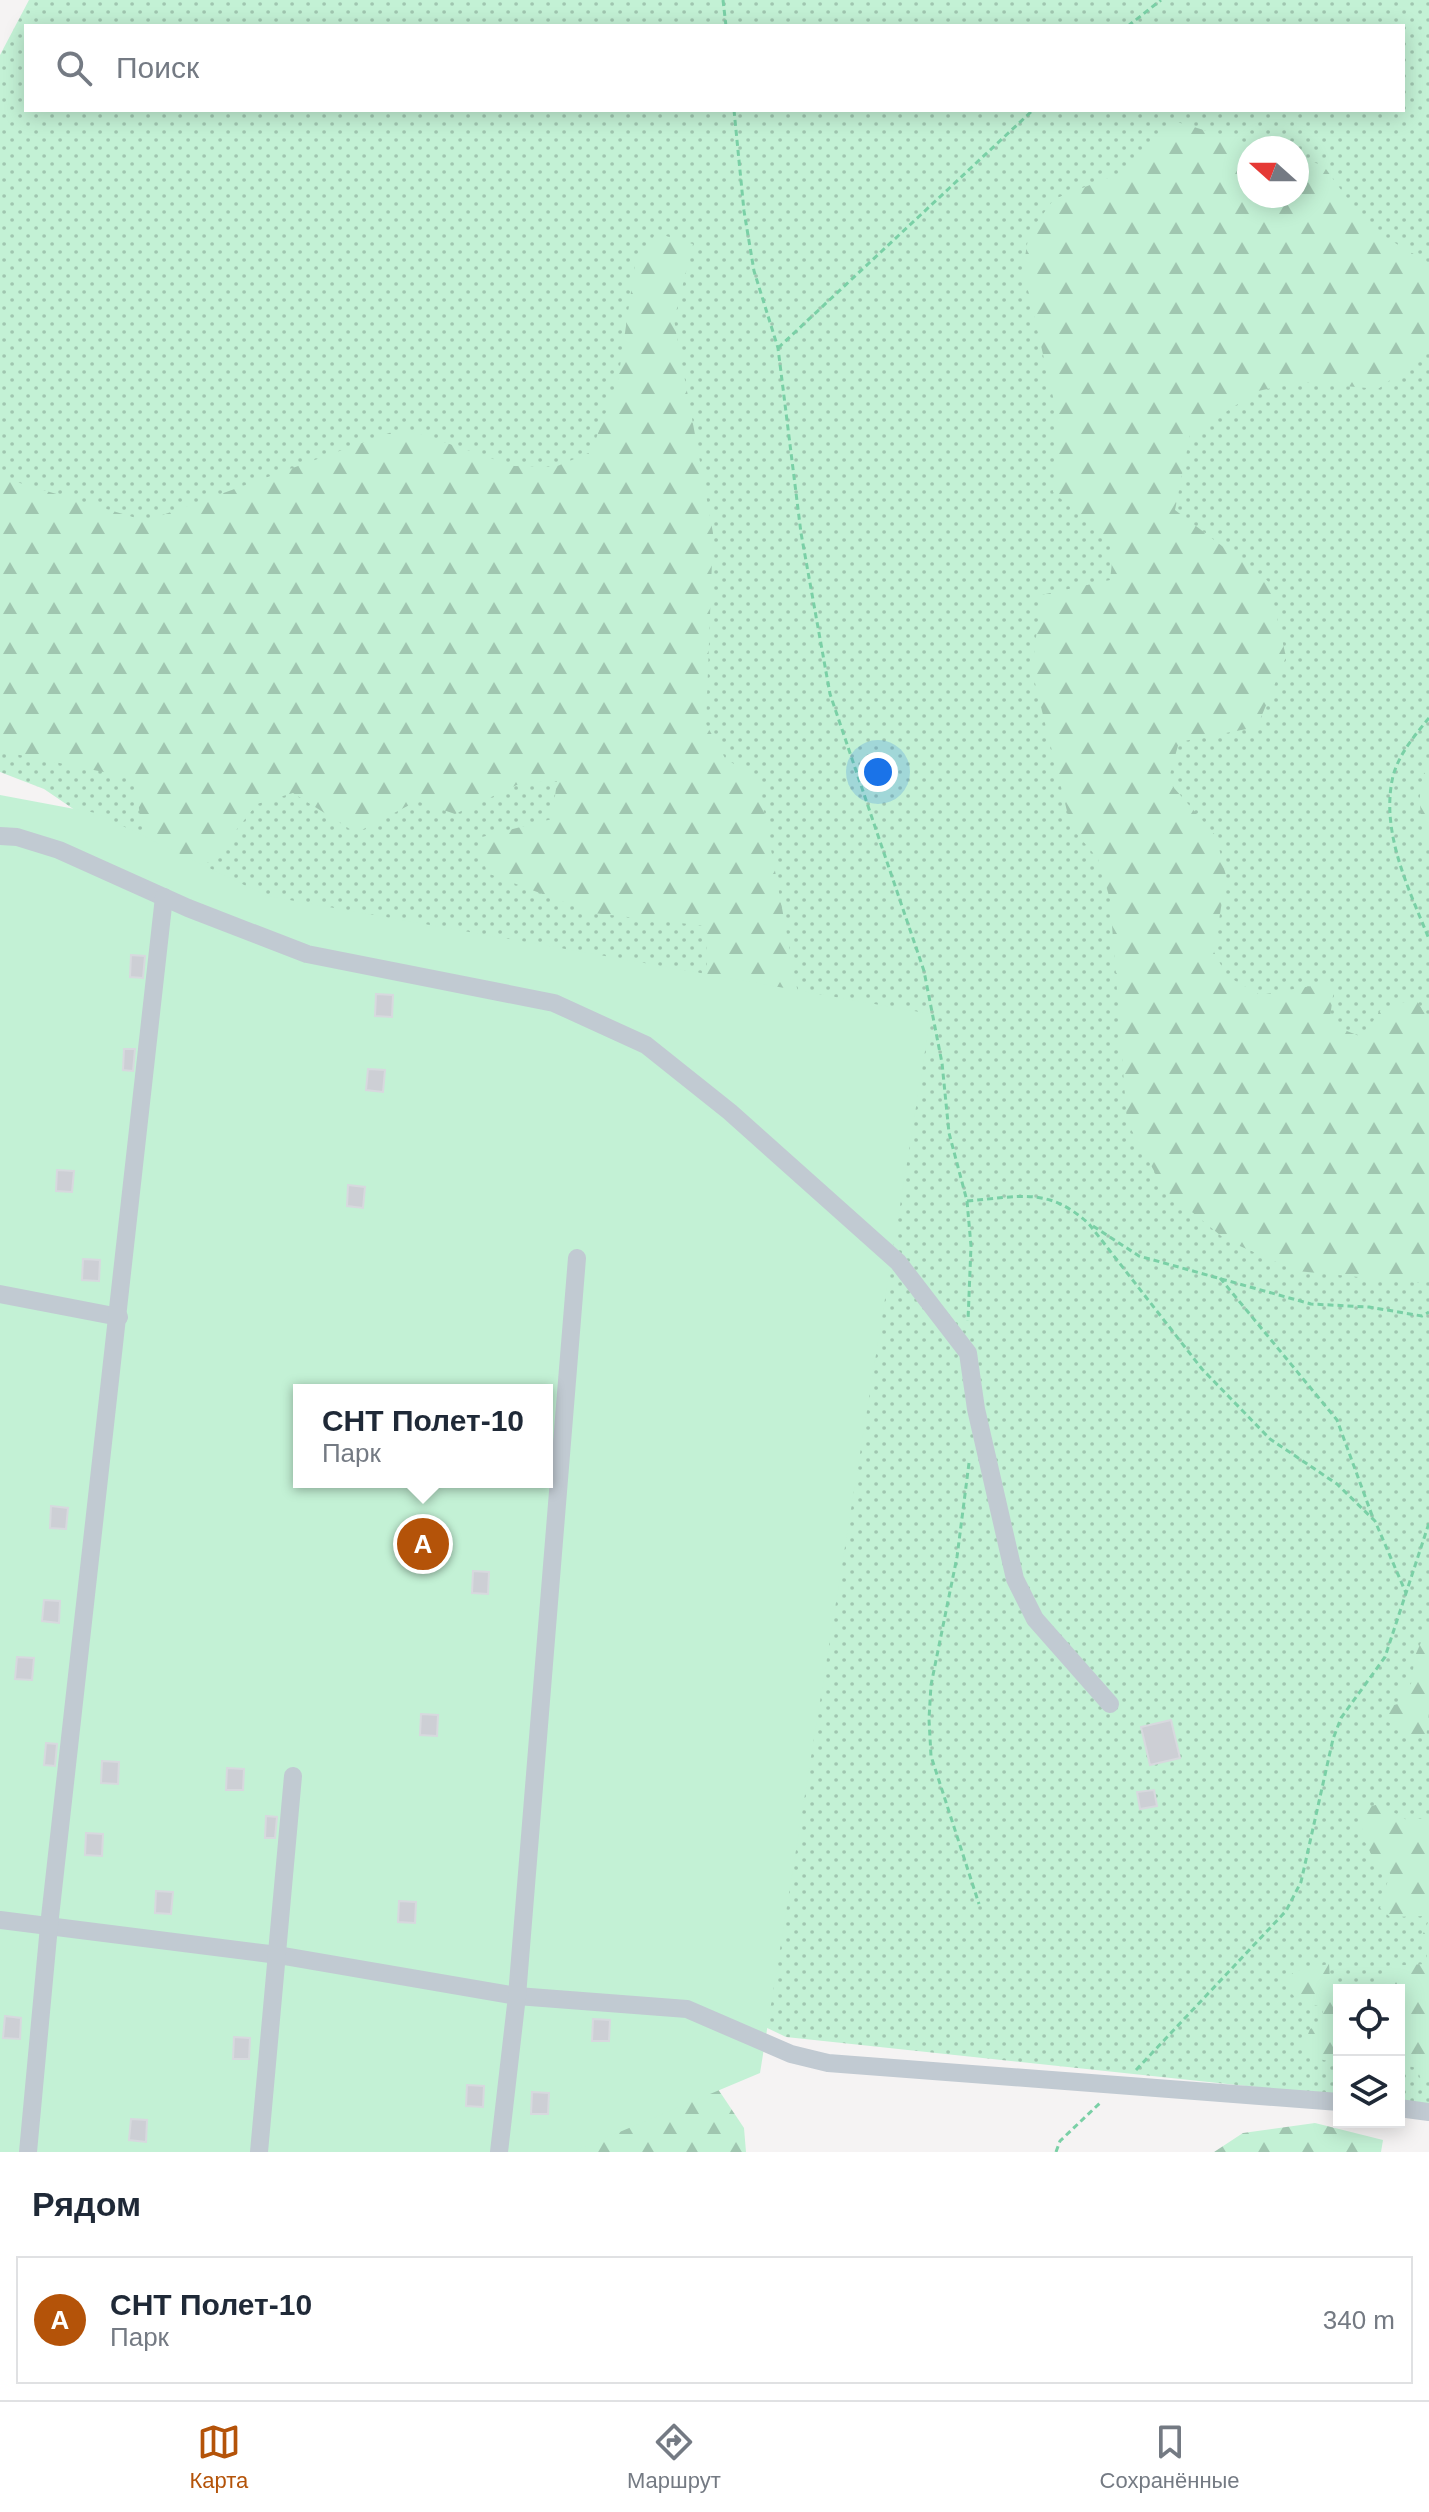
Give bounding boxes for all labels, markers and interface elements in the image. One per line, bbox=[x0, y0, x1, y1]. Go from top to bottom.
search box bbox=[24, 24, 1405, 112]
icon: search bbox=[52, 46, 96, 90]
text: Поиск bbox=[116, 51, 199, 84]
north arrow bbox=[1237, 136, 1309, 208]
your location bbox=[858, 752, 898, 792]
popup bbox=[293, 1384, 553, 1488]
text: СНТ Полет-10 bbox=[322, 1404, 524, 1437]
text: Парк bbox=[322, 1438, 381, 1468]
pin: A bbox=[397, 1514, 449, 1574]
map controls bbox=[1333, 1984, 1405, 2128]
button: locate bbox=[1333, 1984, 1405, 2056]
button: layers bbox=[1333, 2056, 1405, 2128]
text: Рядом bbox=[32, 2185, 141, 2223]
text: СНТ Полет-10 bbox=[110, 2288, 312, 2321]
text: A bbox=[51, 2305, 69, 2335]
text: 340 m bbox=[1323, 2305, 1395, 2335]
text: Парк bbox=[110, 2322, 169, 2352]
tab: Карта bbox=[189, 2420, 248, 2494]
tab: Маршрут bbox=[627, 2420, 721, 2494]
tab: Сохранённые bbox=[1100, 2420, 1240, 2494]

